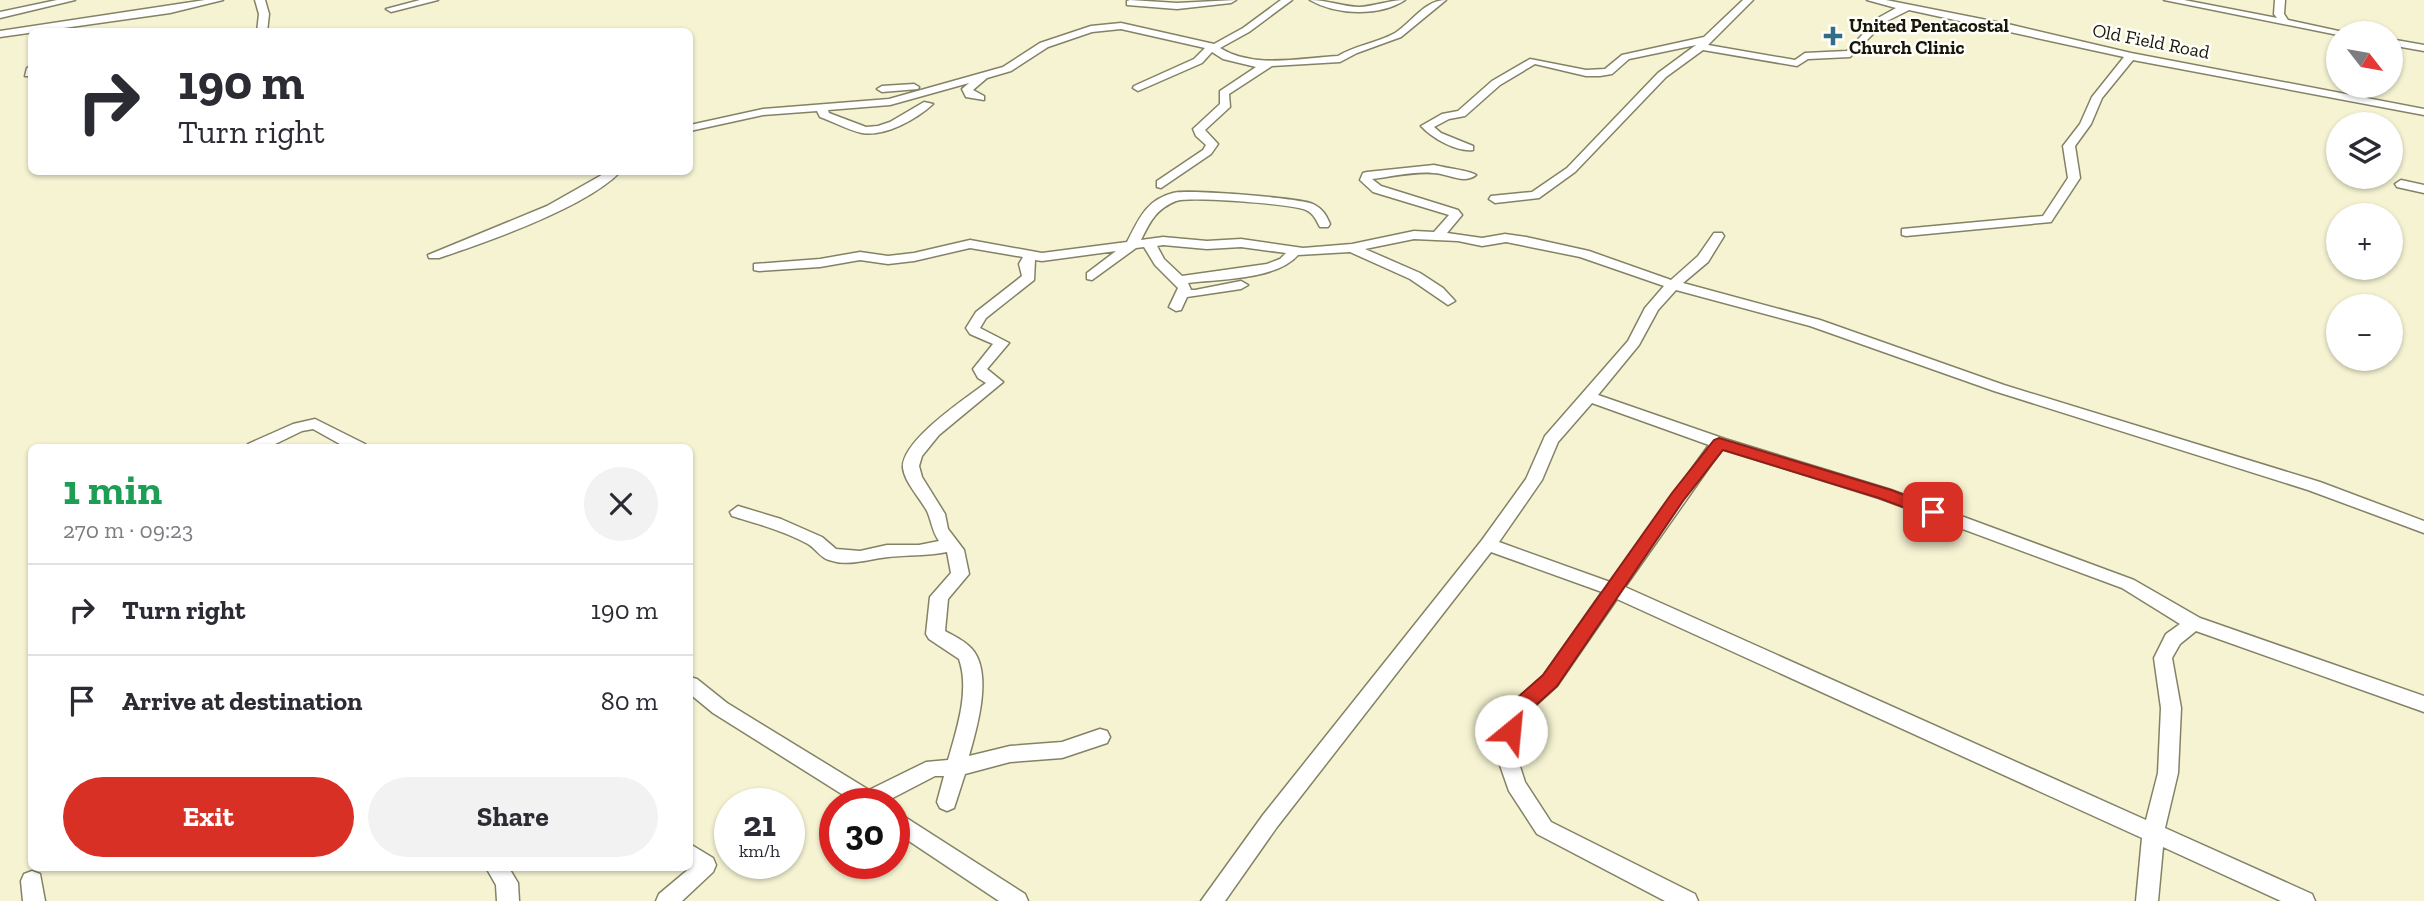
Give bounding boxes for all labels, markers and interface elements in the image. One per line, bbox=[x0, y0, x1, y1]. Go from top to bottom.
place label: United Pentacostal Church Clinic bbox=[1849, 14, 2010, 59]
street label: Old Field Road bbox=[2090, 18, 2212, 64]
north arrow bbox=[2326, 21, 2403, 98]
map controls bbox=[2326, 21, 2403, 371]
marker: United Pentacostal Church Clinic bbox=[1823, 26, 1843, 46]
text: 190 m bbox=[178, 53, 304, 112]
icon: right bbox=[63, 56, 154, 147]
button: layers bbox=[2326, 112, 2403, 189]
text: Turn right bbox=[178, 113, 325, 151]
button: + bbox=[2326, 203, 2403, 280]
button: − bbox=[2326, 294, 2403, 371]
text: 1 min bbox=[63, 464, 162, 515]
button: close bbox=[584, 467, 658, 541]
pin bbox=[1903, 482, 1963, 542]
icon: arrive bbox=[1914, 493, 1952, 531]
text: 270 m · 09:23 bbox=[63, 516, 193, 544]
icon: right bbox=[63, 591, 101, 629]
text: Turn right bbox=[122, 594, 245, 626]
text: 190 m bbox=[591, 594, 658, 626]
icon: arrive bbox=[63, 682, 101, 720]
text: Arrive at destination bbox=[122, 685, 362, 717]
text: 80 m bbox=[601, 685, 658, 717]
position arrow bbox=[1474, 694, 1548, 768]
button: Exit bbox=[63, 777, 354, 857]
button: Share bbox=[368, 777, 658, 857]
speed limit sign: 30 bbox=[819, 788, 910, 879]
text: 21 bbox=[743, 803, 776, 845]
text: km/h bbox=[739, 840, 780, 862]

